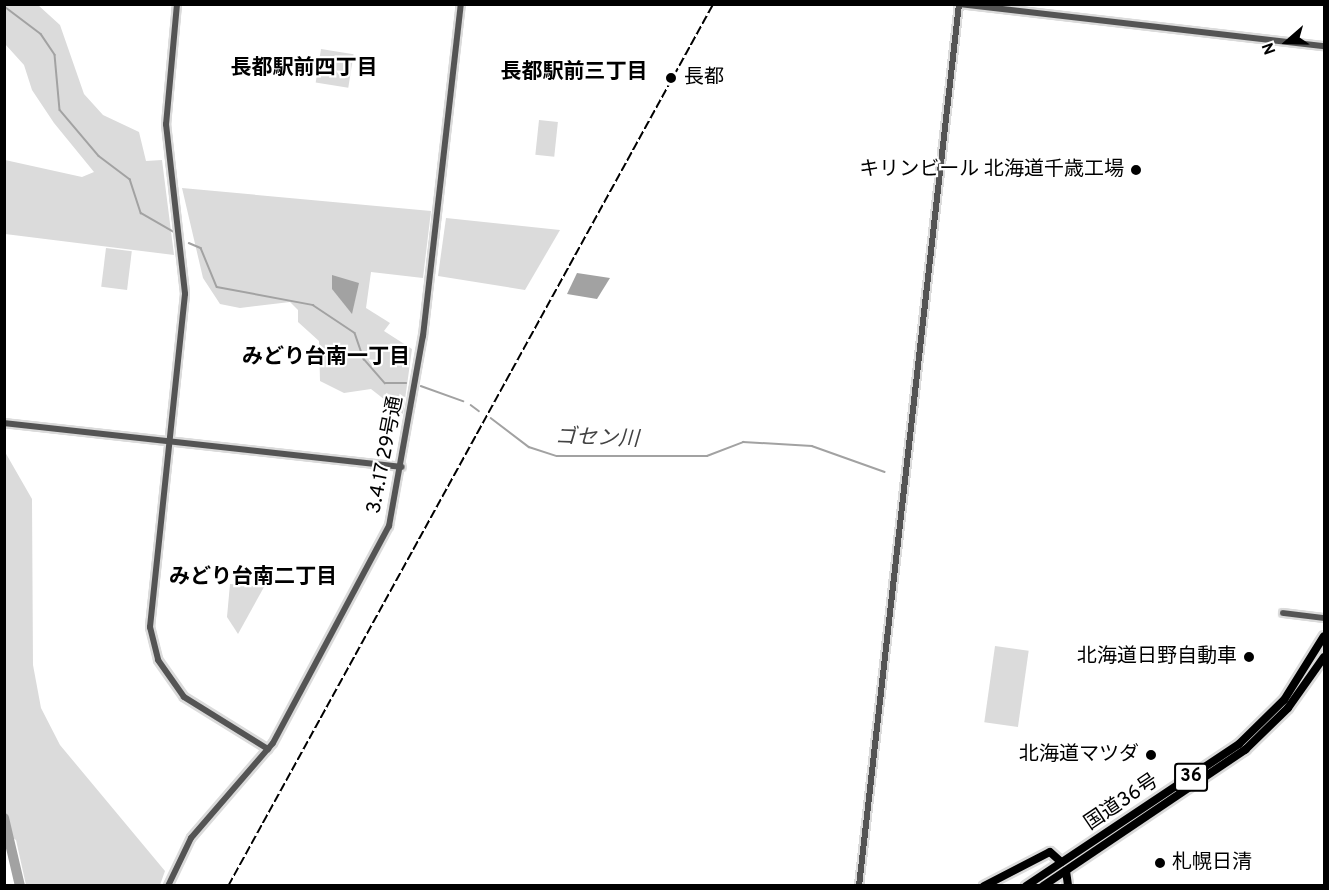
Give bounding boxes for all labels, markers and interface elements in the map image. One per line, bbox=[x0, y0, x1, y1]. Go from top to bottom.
north arrow bbox=[1257, 12, 1317, 72]
text: N bbox=[1259, 39, 1281, 57]
district label: 長都駅前四丁目 bbox=[231, 56, 377, 82]
district label: 長都駅前三丁目 bbox=[501, 60, 647, 86]
place label: 長都 bbox=[684, 66, 724, 90]
marker: 長都 bbox=[662, 69, 680, 87]
place label: キリンビール 北海道千歳工場 bbox=[859, 158, 1124, 182]
marker: キリンビール 北海道千歳工場 bbox=[1129, 163, 1143, 177]
district label: みどり台南一丁目 bbox=[242, 345, 410, 371]
street label: 3.4.17 29号通 bbox=[363, 394, 409, 516]
water label: ゴセン川 bbox=[555, 425, 639, 453]
district label: みどり台南二丁目 bbox=[169, 565, 337, 591]
place label: 北海道日野自動車 bbox=[1077, 645, 1237, 669]
marker: 北海道日野自動車 bbox=[1242, 650, 1256, 664]
place label: 北海道マツダ bbox=[1019, 743, 1139, 767]
marker: 北海道マツダ bbox=[1144, 748, 1158, 762]
road number: 36 bbox=[1173, 762, 1209, 792]
street label: 国道36号 bbox=[1080, 770, 1164, 836]
place label: 札幌日清 bbox=[1172, 851, 1252, 875]
marker: 札幌日清 bbox=[1153, 856, 1167, 870]

